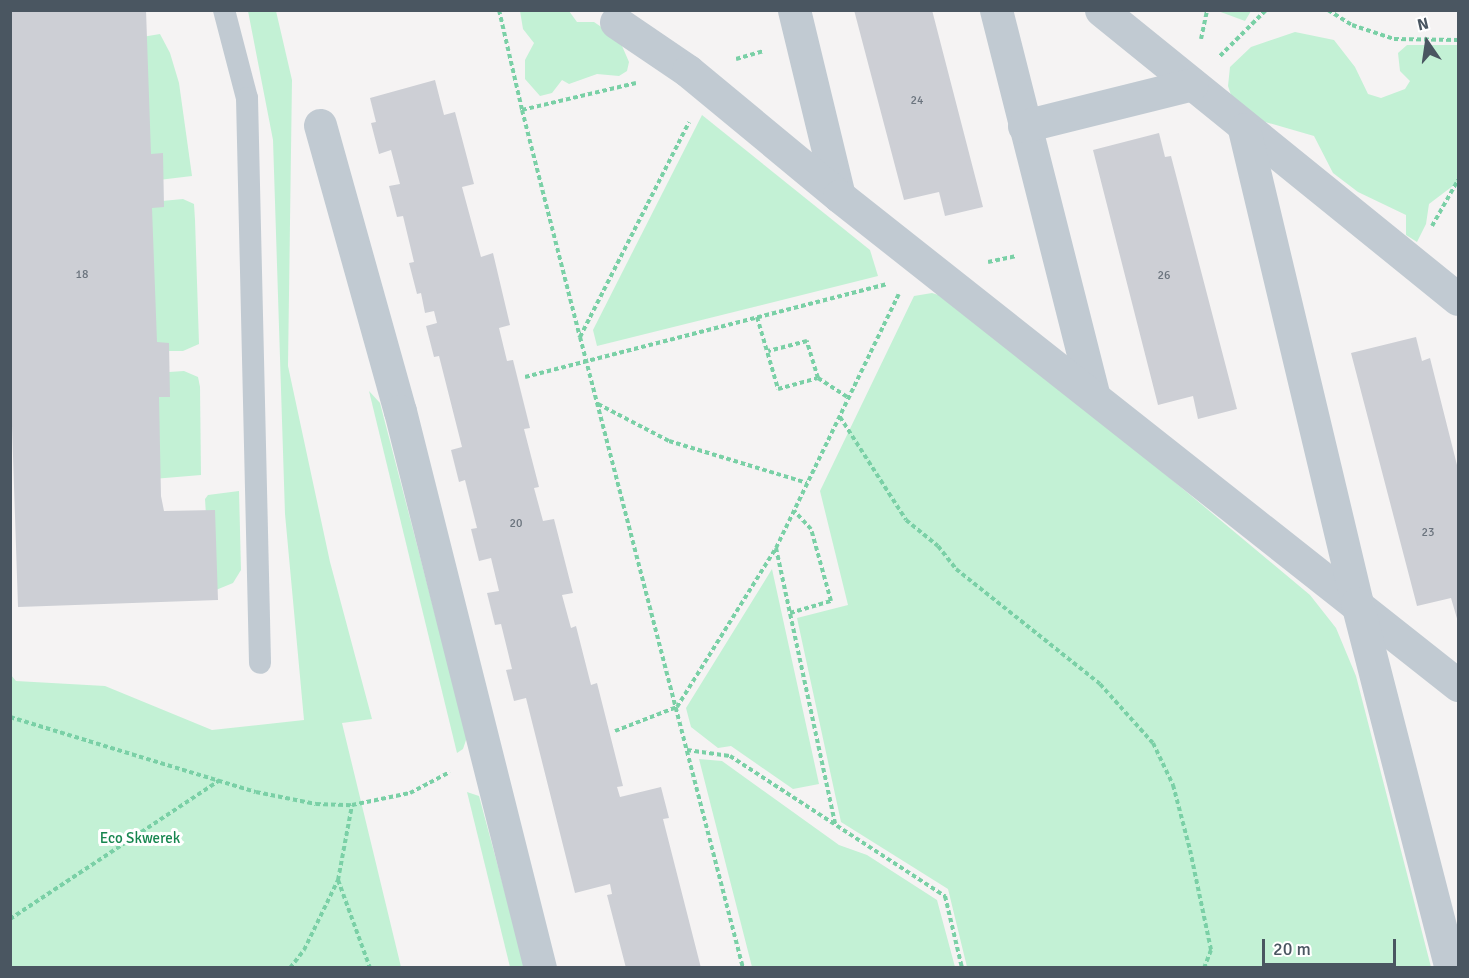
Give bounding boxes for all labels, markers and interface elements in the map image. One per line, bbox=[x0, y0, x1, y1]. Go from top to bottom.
north arrow bbox=[1397, 12, 1457, 72]
text: N bbox=[1415, 13, 1431, 35]
house number: 24 bbox=[911, 94, 923, 108]
house number: 18 bbox=[76, 268, 88, 282]
house number: 26 bbox=[1158, 269, 1170, 283]
house number: 20 bbox=[510, 517, 522, 531]
house number: 23 bbox=[1422, 526, 1434, 540]
park label: Eco Skwerek bbox=[100, 830, 180, 848]
scale bar bbox=[1265, 927, 1398, 965]
text: 20 m bbox=[1273, 938, 1311, 960]

